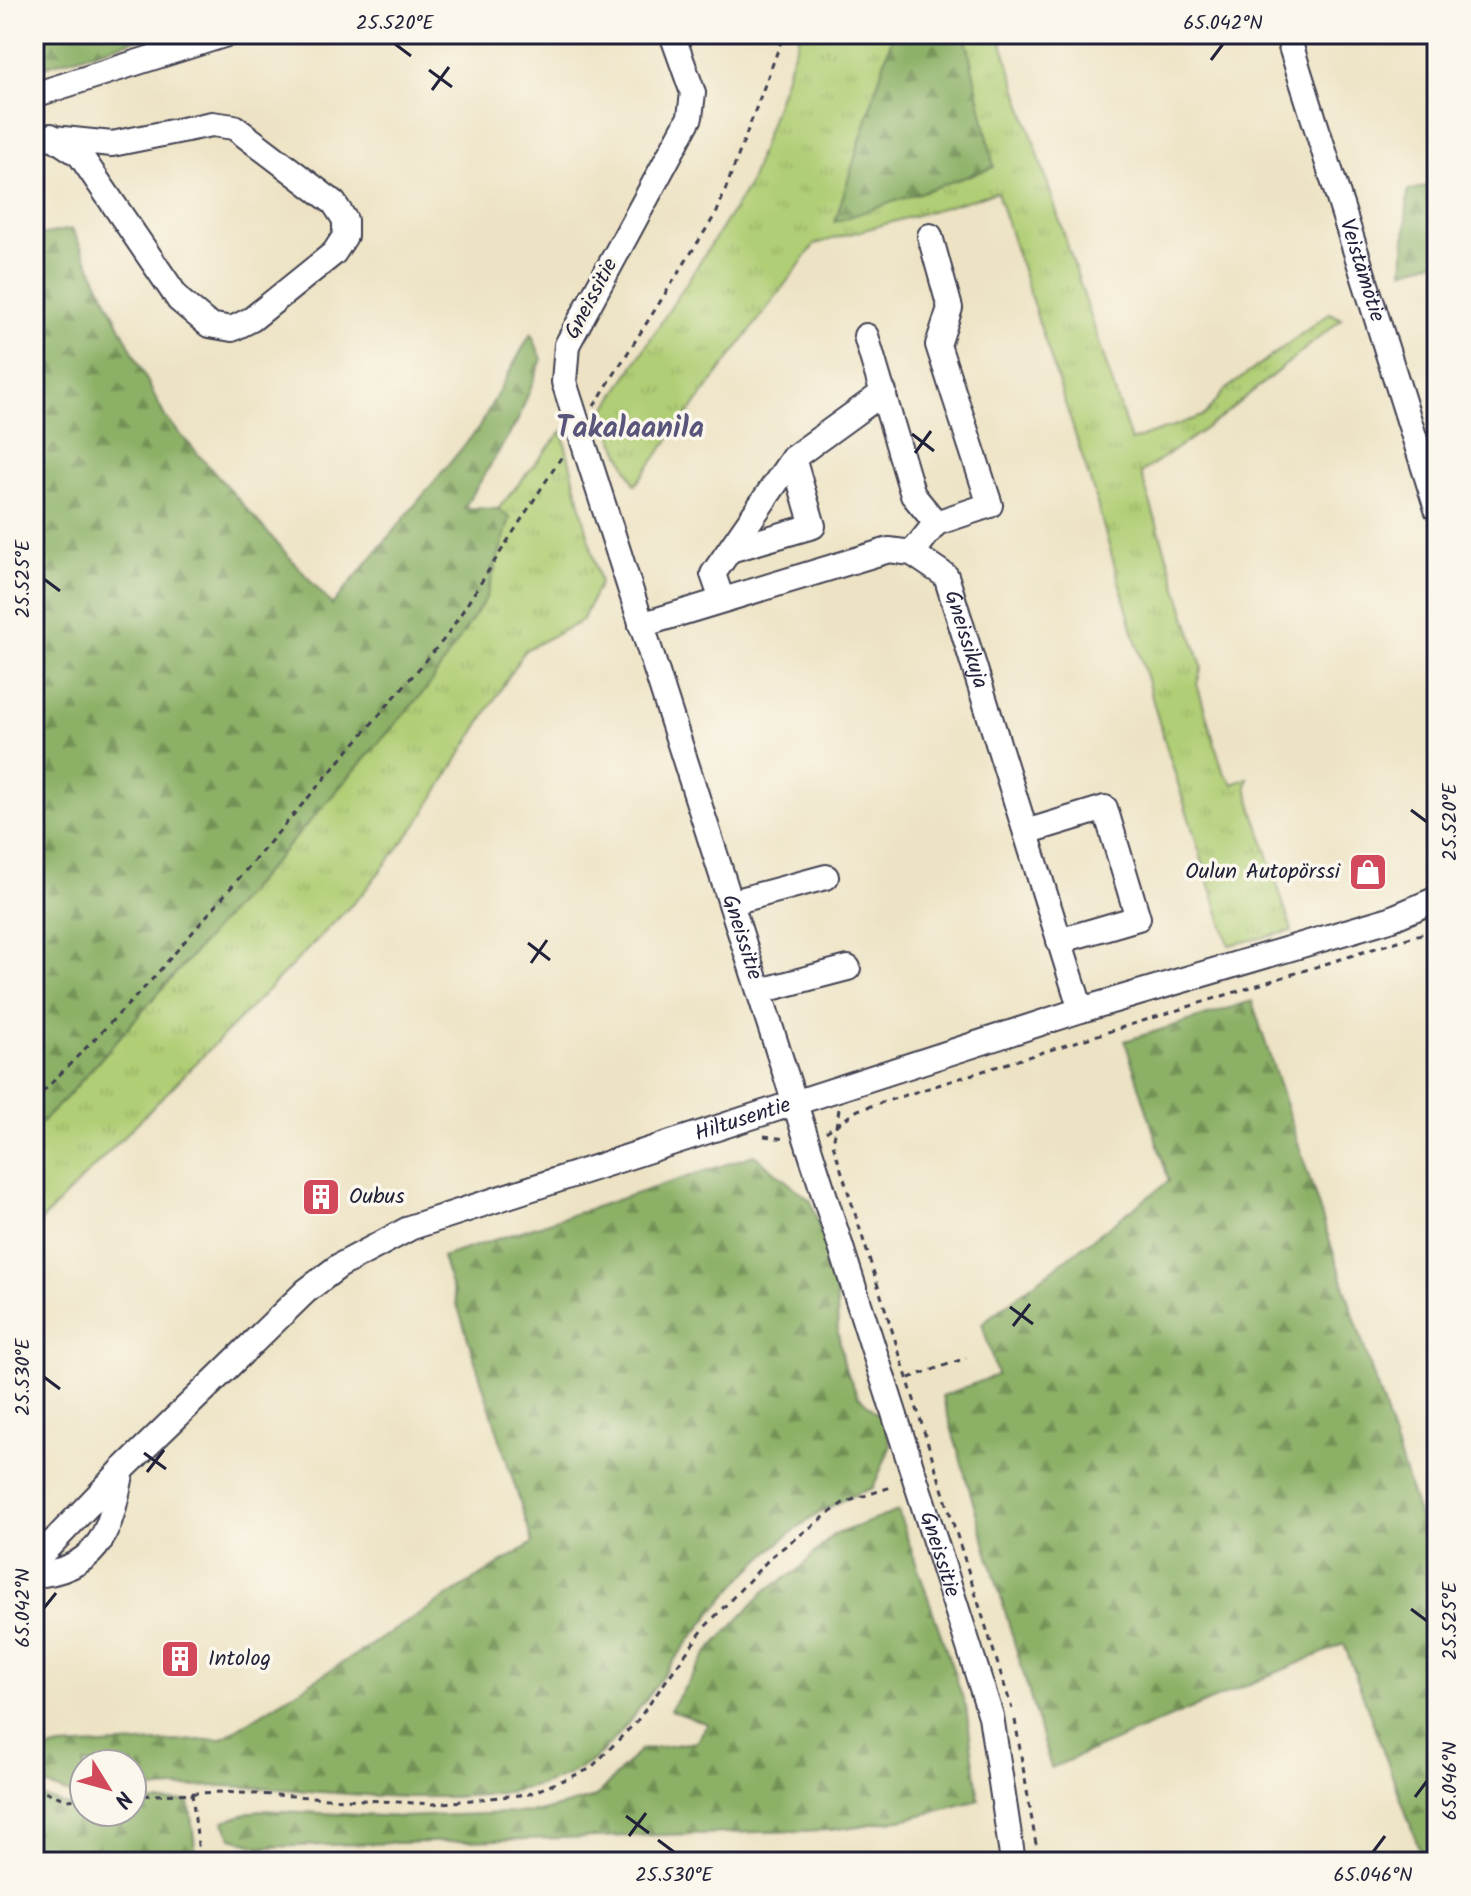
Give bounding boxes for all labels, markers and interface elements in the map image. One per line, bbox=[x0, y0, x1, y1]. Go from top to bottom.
text: 25.520°E bbox=[356, 8, 435, 40]
text: 65.042°N bbox=[1183, 8, 1263, 40]
street label: Veistämötie bbox=[1329, 215, 1394, 327]
street label: Gneissitie bbox=[556, 252, 628, 346]
district label: Takalaanila bbox=[556, 405, 704, 453]
text: 25.525°E bbox=[8, 538, 40, 618]
street label: Gneissikuja bbox=[934, 586, 998, 693]
text: 25.520°E bbox=[1435, 782, 1467, 861]
shop icon: Oulun Autopörssi bbox=[1347, 851, 1389, 893]
place label: Oulun Autopörssi bbox=[1185, 855, 1341, 890]
street label: Gneissitie bbox=[712, 890, 772, 985]
street label: Hiltusentie bbox=[690, 1088, 796, 1152]
building icon: Oubus bbox=[300, 1176, 342, 1218]
place label: Oubus bbox=[349, 1180, 405, 1215]
text: 25.530°E bbox=[8, 1337, 40, 1416]
street label: Gneissitie bbox=[909, 1507, 969, 1602]
text: 65.042°N bbox=[8, 1568, 40, 1648]
text: 25.525°E bbox=[1435, 1580, 1467, 1660]
building icon: Intolog bbox=[159, 1638, 201, 1680]
place label: Intolog bbox=[208, 1642, 271, 1677]
text: 65.046°N bbox=[1435, 1741, 1467, 1821]
north arrow bbox=[68, 1748, 148, 1828]
text: N bbox=[104, 1782, 140, 1815]
text: 25.530°E bbox=[635, 1860, 714, 1892]
text: 65.046°N bbox=[1333, 1860, 1413, 1892]

